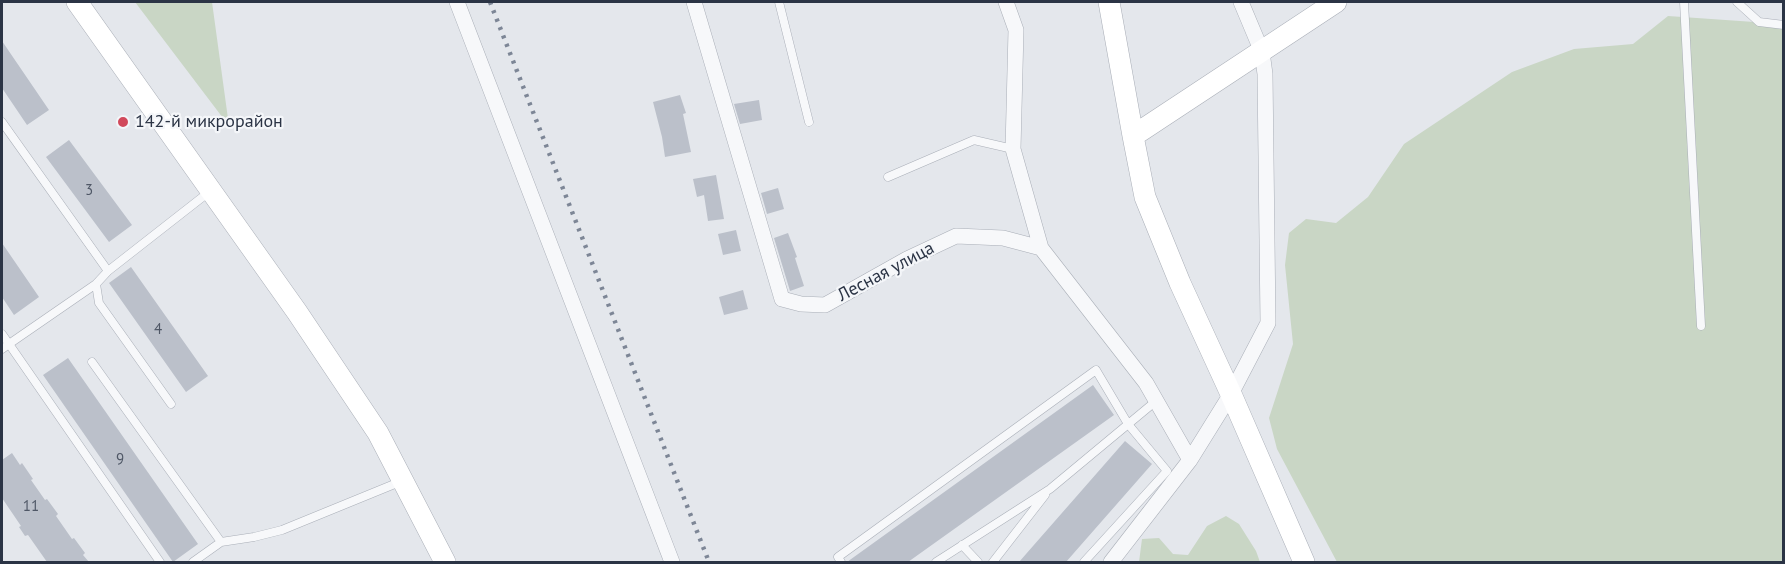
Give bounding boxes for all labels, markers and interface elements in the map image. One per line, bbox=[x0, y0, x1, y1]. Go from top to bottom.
place label: 142-й микрорайон bbox=[135, 111, 283, 133]
marker: 142-й микрорайон bbox=[116, 115, 130, 129]
house number: 3 bbox=[85, 182, 93, 200]
street label: Лесная улица bbox=[834, 238, 938, 306]
house number: 4 bbox=[154, 321, 162, 339]
house number: 9 bbox=[116, 451, 124, 469]
house number: 11 bbox=[23, 498, 39, 516]

